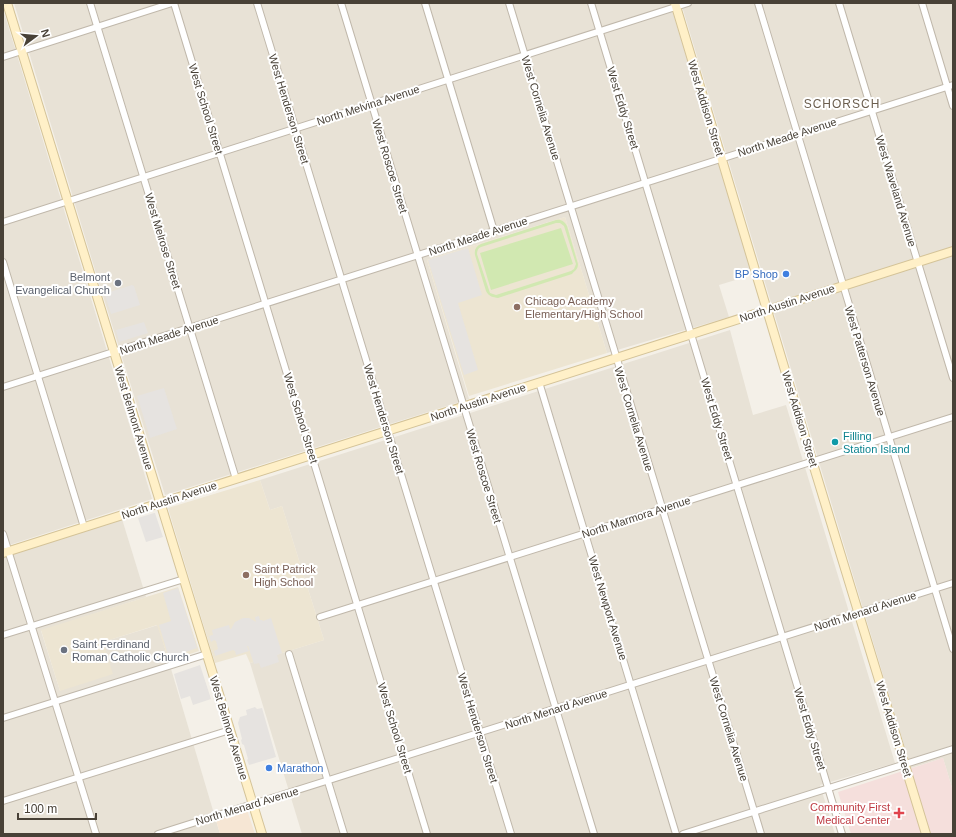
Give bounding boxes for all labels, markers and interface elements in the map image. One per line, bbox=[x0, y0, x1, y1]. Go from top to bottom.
north arrow bbox=[16, 16, 56, 56]
text: N bbox=[39, 28, 52, 39]
street label: West Henderson Street bbox=[267, 53, 311, 165]
street label: West Cornelia Avenue bbox=[519, 54, 563, 162]
street label: West Addison Street bbox=[686, 59, 726, 157]
street label: West School Street bbox=[187, 62, 225, 156]
street label: West Eddy Street bbox=[605, 65, 641, 151]
street label: North Melvina Avenue bbox=[315, 83, 421, 127]
district label: SCHORSCH bbox=[804, 97, 880, 111]
street label: North Meade Avenue bbox=[736, 115, 838, 159]
street label: West Roscoe Street bbox=[370, 118, 410, 214]
street label: West Waveland Avenue bbox=[873, 134, 919, 248]
street label: West Melrose Street bbox=[143, 192, 183, 290]
street label: North Meade Avenue bbox=[427, 214, 529, 258]
place label: BP Shop bbox=[735, 268, 778, 280]
marker: BP Shop bbox=[781, 269, 791, 279]
place label: Belmont Evangelical Church bbox=[15, 271, 110, 296]
marker: Belmont Evangelical Church bbox=[113, 278, 123, 288]
street label: North Austin Avenue bbox=[738, 282, 836, 324]
place label: Chicago Academy Elementary/High School bbox=[525, 295, 643, 320]
marker: Chicago Academy Elementary/High School bbox=[512, 302, 522, 312]
street label: West Patterson Avenue bbox=[843, 304, 887, 418]
street label: North Meade Avenue bbox=[118, 313, 220, 357]
street label: West Henderson Street bbox=[362, 363, 406, 475]
street label: West Belmont Avenue bbox=[112, 365, 156, 471]
street label: West Cornelia Avenue bbox=[612, 365, 656, 473]
street label: West Addison Street bbox=[780, 370, 820, 468]
street label: West School Street bbox=[282, 371, 320, 465]
street label: West Eddy Street bbox=[699, 376, 735, 462]
street label: North Austin Avenue bbox=[429, 381, 527, 423]
street label: West Roscoe Street bbox=[464, 428, 504, 524]
place label: Filling Station Island bbox=[843, 430, 910, 455]
marker: Filling Station Island bbox=[830, 437, 840, 447]
street label: North Austin Avenue bbox=[120, 479, 218, 521]
street label: North Marmora Avenue bbox=[580, 494, 692, 540]
street label: West Newport Avenue bbox=[586, 554, 630, 662]
place label: Saint Patrick High School bbox=[254, 563, 316, 588]
marker: Saint Patrick High School bbox=[241, 570, 251, 580]
street label: North Menard Avenue bbox=[812, 589, 918, 633]
place label: Saint Ferdinand Roman Catholic Church bbox=[72, 638, 189, 663]
marker: Saint Ferdinand Roman Catholic Church bbox=[59, 645, 69, 655]
street label: West Henderson Street bbox=[456, 672, 500, 784]
street label: West Belmont Avenue bbox=[207, 675, 251, 781]
street label: West Cornelia Avenue bbox=[707, 675, 751, 783]
street label: West Addison Street bbox=[874, 680, 914, 778]
street label: West School Street bbox=[376, 681, 414, 775]
street label: West Eddy Street bbox=[792, 686, 828, 772]
street label: North Menard Avenue bbox=[503, 687, 609, 731]
place label: Marathon bbox=[277, 762, 323, 774]
marker: Marathon bbox=[264, 763, 274, 773]
street label: North Menard Avenue bbox=[194, 785, 300, 827]
scale bar bbox=[18, 795, 96, 821]
place label: Community First Medical Center bbox=[810, 801, 890, 826]
text: 100 m bbox=[24, 802, 57, 816]
marker: Community First Medical Center bbox=[893, 807, 905, 819]

